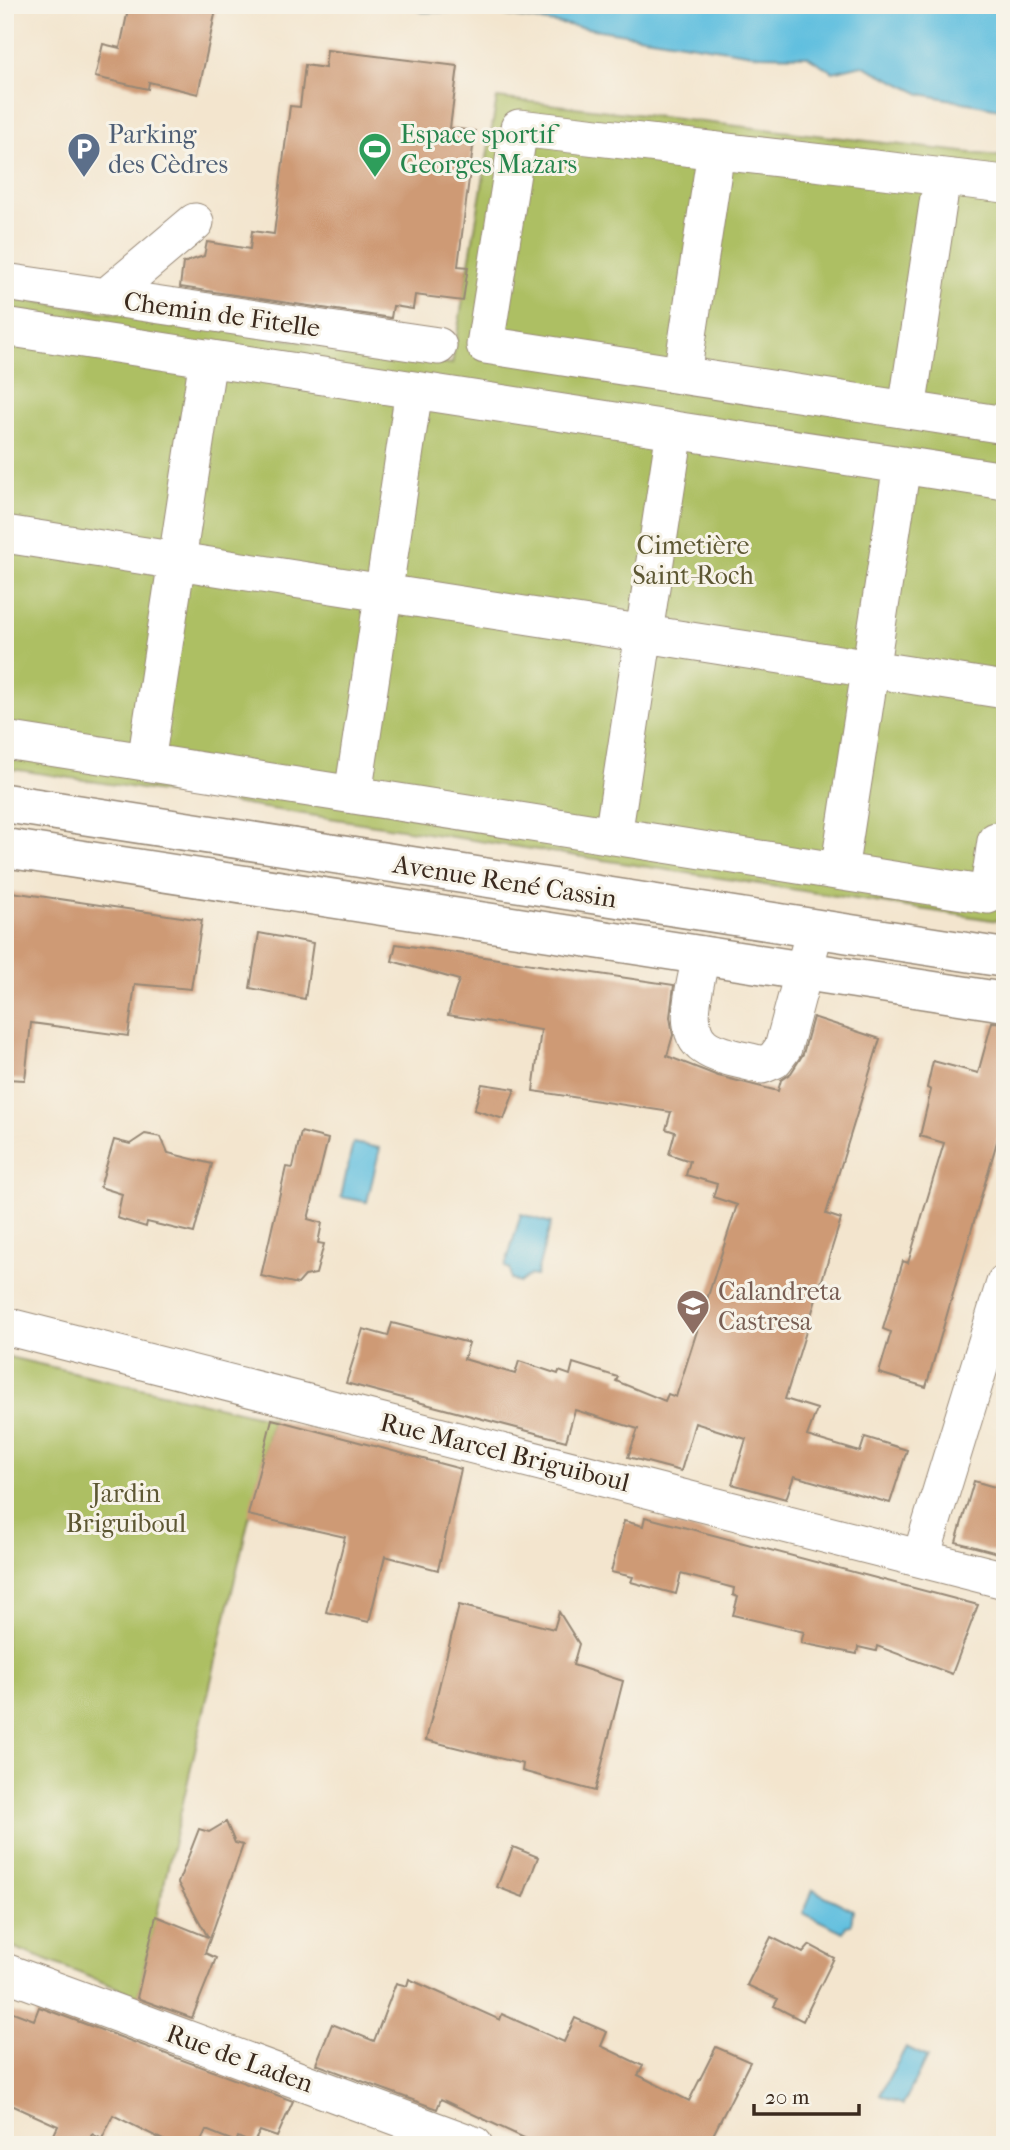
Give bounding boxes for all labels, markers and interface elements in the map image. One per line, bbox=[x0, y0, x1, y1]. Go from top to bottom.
place label: Parking des Cèdres bbox=[108, 119, 228, 180]
place label: Espace sportif Georges Mazars bbox=[400, 119, 577, 180]
parking icon: Parking des Cèdres bbox=[65, 130, 103, 179]
sports icon: Espace sportif Georges Mazars bbox=[356, 130, 394, 179]
street label: Chemin de Fitelle bbox=[122, 285, 322, 344]
park label: Cimetière Saint-Roch bbox=[632, 530, 754, 591]
street label: Avenue René Cassin bbox=[390, 848, 619, 914]
place label: Calandreta Castresa bbox=[718, 1276, 842, 1337]
school or university icon: Calandreta Castresa bbox=[674, 1287, 712, 1336]
street label: Rue Marcel Briguiboul bbox=[377, 1407, 633, 1498]
park label: Jardin Briguiboul bbox=[66, 1478, 186, 1539]
street label: Rue de Laden bbox=[162, 2018, 317, 2099]
scale bar bbox=[754, 2073, 860, 2117]
text: 20 m bbox=[765, 2085, 810, 2109]

